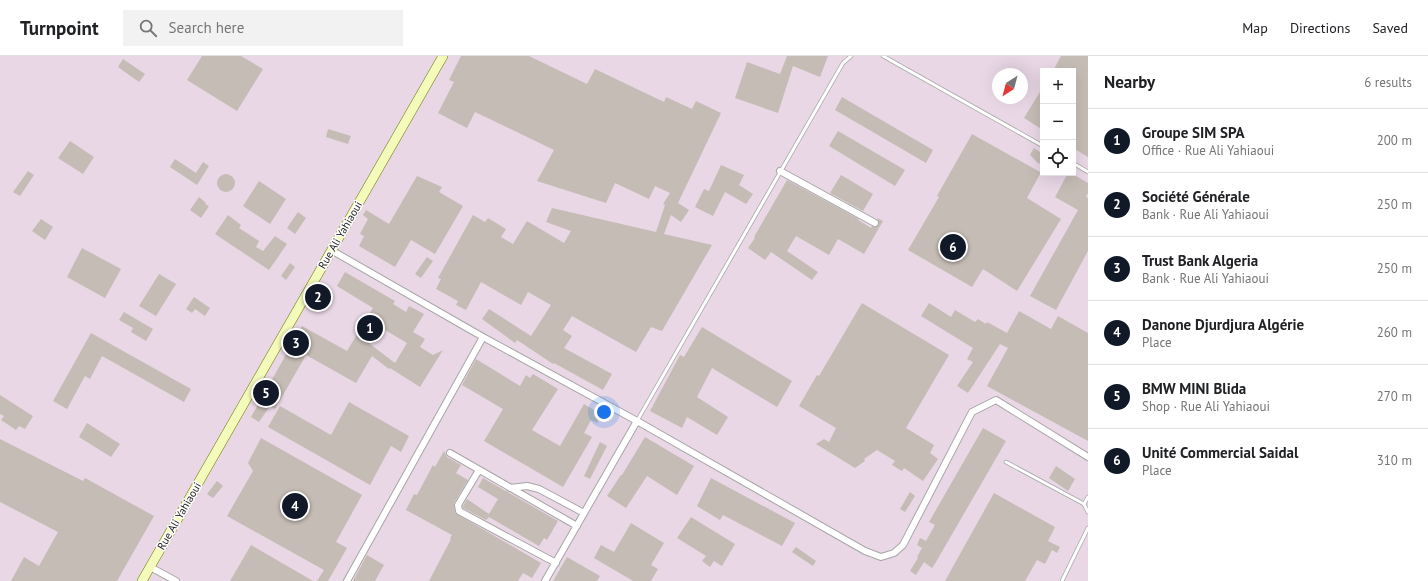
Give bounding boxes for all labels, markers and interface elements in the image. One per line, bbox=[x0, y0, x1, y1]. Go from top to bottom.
search box bbox=[123, 10, 403, 46]
text: Turnpoint bbox=[20, 16, 99, 40]
icon: search bbox=[137, 17, 159, 39]
text: Search here bbox=[169, 18, 244, 37]
text: Map bbox=[1242, 19, 1268, 37]
text: Directions bbox=[1290, 19, 1350, 37]
text: Saved bbox=[1372, 19, 1408, 37]
north arrow bbox=[992, 68, 1028, 104]
map controls bbox=[1040, 68, 1076, 176]
button: + bbox=[1040, 68, 1076, 104]
text: Nearby bbox=[1104, 71, 1155, 93]
text: 6 results bbox=[1364, 74, 1412, 91]
button: − bbox=[1040, 104, 1076, 140]
text: Groupe SIM SPA bbox=[1142, 123, 1245, 142]
text: 1 bbox=[1113, 132, 1121, 149]
text: 200 m bbox=[1377, 132, 1412, 149]
button: locate bbox=[1040, 140, 1076, 176]
text: Office · Rue Ali Yahiaoui bbox=[1142, 142, 1274, 159]
text: Société Générale bbox=[1142, 187, 1250, 206]
text: 2 bbox=[1113, 196, 1121, 213]
text: 250 m bbox=[1377, 196, 1412, 213]
street label: Rue Ali Yahiaoui bbox=[315, 199, 365, 271]
text: Bank · Rue Ali Yahiaoui bbox=[1142, 206, 1269, 223]
pin: 6 bbox=[940, 232, 966, 262]
text: Trust Bank Algeria bbox=[1142, 251, 1258, 270]
text: 3 bbox=[1113, 260, 1121, 277]
text: 250 m bbox=[1377, 260, 1412, 277]
text: Bank · Rue Ali Yahiaoui bbox=[1142, 270, 1269, 287]
pin: 2 bbox=[305, 282, 331, 312]
pin: 1 bbox=[357, 313, 383, 343]
text: Danone Djurdjura Algérie bbox=[1142, 315, 1304, 334]
text: 4 bbox=[1113, 324, 1121, 341]
text: 260 m bbox=[1377, 324, 1412, 341]
pin: 3 bbox=[283, 328, 309, 358]
text: Place bbox=[1142, 334, 1172, 351]
pin: 5 bbox=[253, 378, 279, 408]
text: BMW MINI Blida bbox=[1142, 379, 1246, 398]
text: 5 bbox=[1113, 388, 1121, 405]
text: 270 m bbox=[1377, 388, 1412, 405]
text: Shop · Rue Ali Yahiaoui bbox=[1142, 398, 1270, 415]
your location bbox=[594, 402, 614, 422]
text: Unité Commercial Saidal bbox=[1142, 443, 1298, 462]
text: 6 bbox=[1113, 452, 1121, 469]
text: 310 m bbox=[1377, 452, 1412, 469]
text: Place bbox=[1142, 462, 1172, 479]
street label: Rue Ali Yahiaoui bbox=[154, 480, 204, 552]
pin: 4 bbox=[282, 491, 308, 521]

